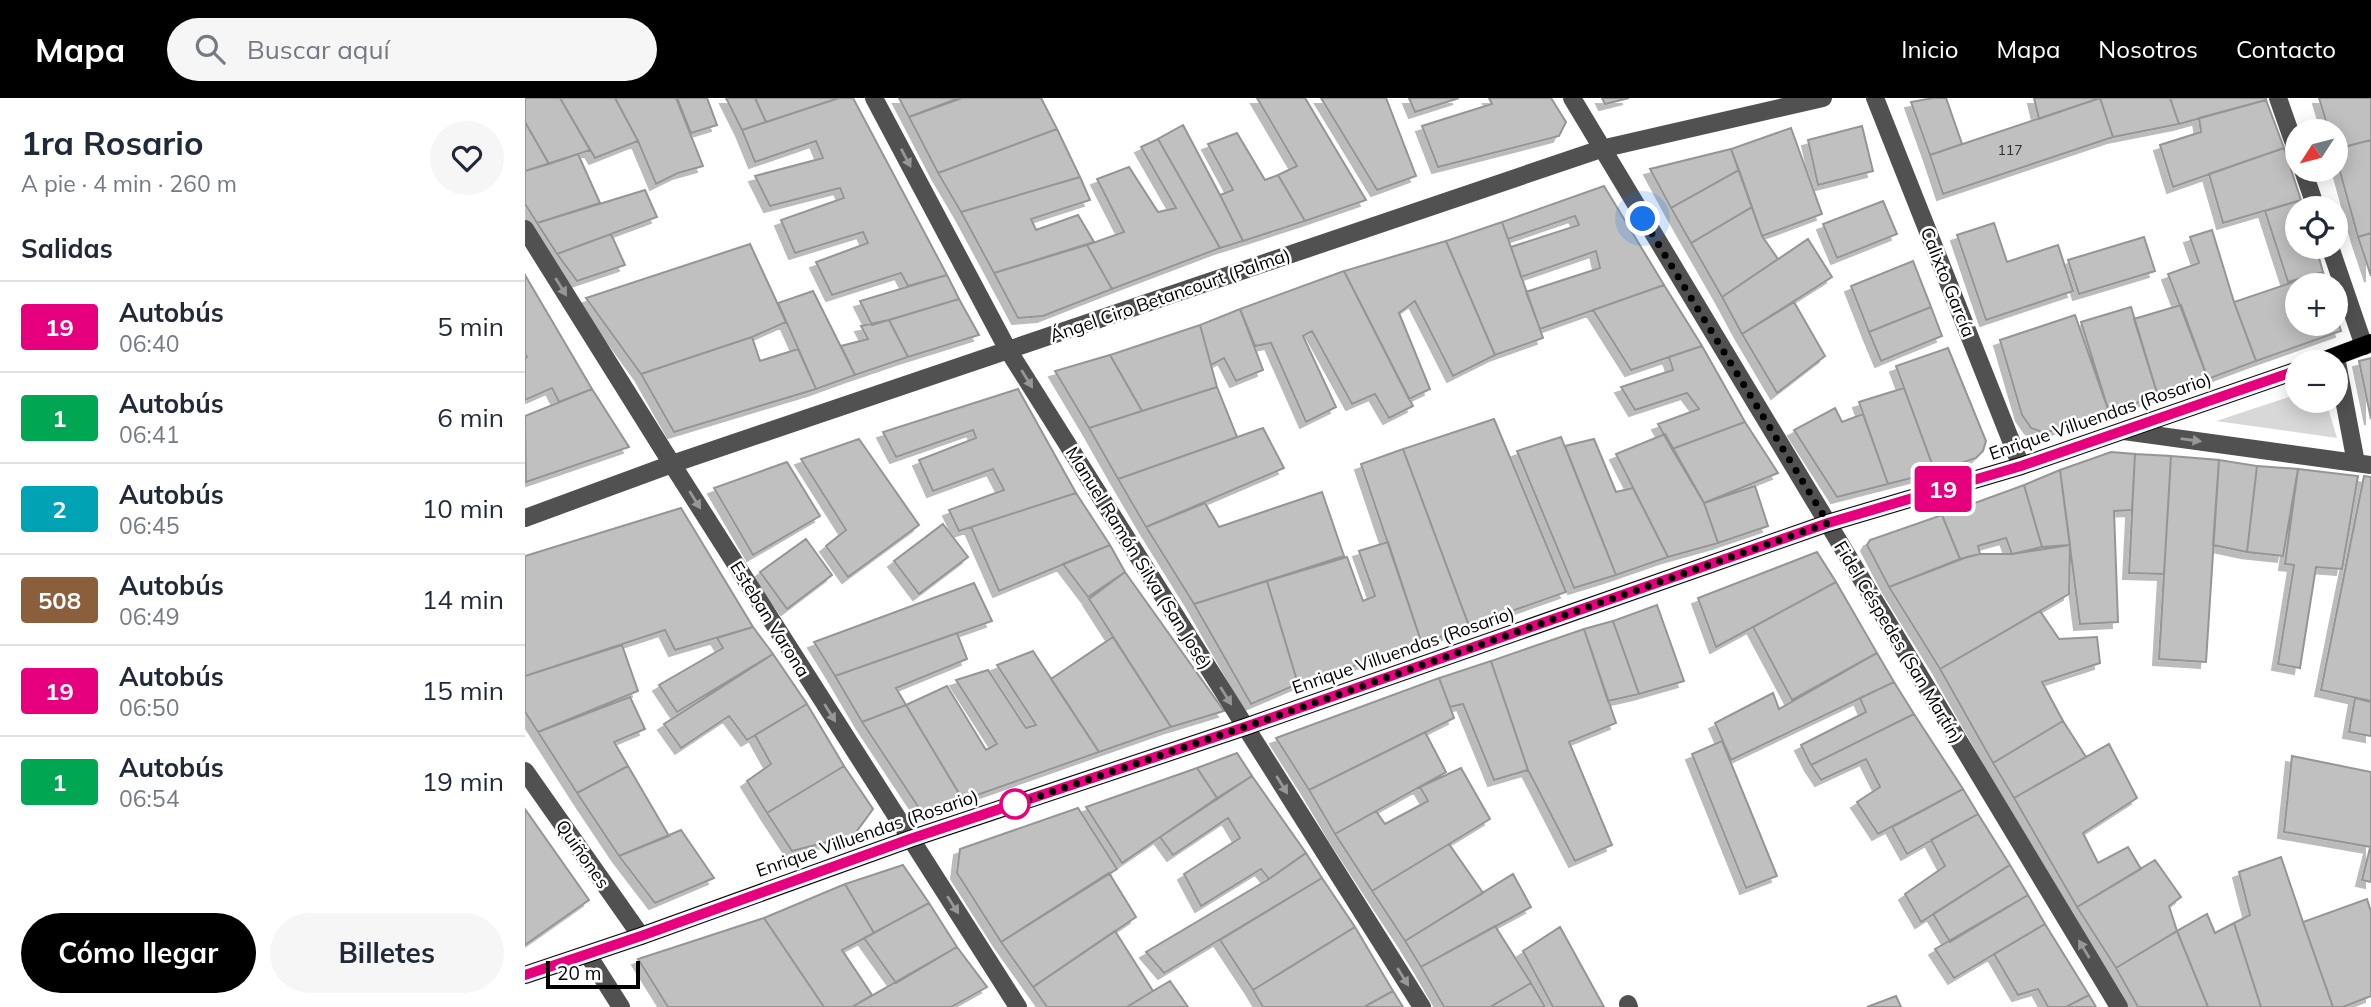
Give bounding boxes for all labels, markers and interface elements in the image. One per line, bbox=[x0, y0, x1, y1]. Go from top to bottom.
search box bbox=[167, 18, 657, 81]
text: Mapa bbox=[35, 29, 125, 70]
icon: search bbox=[191, 30, 229, 68]
text: Buscar aquí bbox=[247, 33, 390, 66]
text: Inicio bbox=[1901, 34, 1958, 64]
text: Mapa bbox=[1996, 34, 2060, 64]
text: Nosotros bbox=[2098, 34, 2198, 64]
text: Contacto bbox=[2236, 34, 2336, 64]
north arrow bbox=[2285, 119, 2349, 182]
map controls bbox=[2285, 119, 2348, 413]
button: heart bbox=[430, 121, 504, 195]
text: 1ra Rosario bbox=[21, 122, 204, 163]
house number: 117 bbox=[1997, 141, 2023, 159]
one-way arrow bbox=[900, 148, 912, 168]
text: A pie · 4 min · 260 m bbox=[21, 169, 237, 198]
button: locate bbox=[2285, 196, 2348, 259]
your location bbox=[1625, 201, 1660, 236]
street label: Calixto García bbox=[1916, 224, 1980, 340]
text: Salidas bbox=[21, 232, 113, 265]
street label: Ángel Ciro Betancourt (Palma) bbox=[1047, 243, 1293, 347]
button: + bbox=[2285, 273, 2348, 336]
one-way arrow bbox=[555, 277, 568, 296]
text: Autobús bbox=[119, 296, 224, 329]
text: 5 min bbox=[437, 310, 504, 343]
text: 19 bbox=[45, 312, 74, 342]
text: 06:40 bbox=[119, 329, 179, 358]
button: − bbox=[2285, 350, 2348, 413]
street label: Enrique Villuendas (Rosario) bbox=[1986, 367, 2214, 465]
one-way arrow bbox=[1020, 370, 1033, 389]
text: Autobús bbox=[119, 387, 224, 420]
text: 6 min bbox=[437, 401, 504, 434]
text: 1 bbox=[52, 403, 67, 433]
text: 06:41 bbox=[119, 420, 179, 449]
one-way arrow bbox=[2181, 435, 2203, 446]
street label: Manuel Ramón Silva (San José) bbox=[1061, 442, 1217, 674]
line badge: 19 bbox=[1911, 466, 1975, 512]
text: 19 bbox=[1929, 474, 1957, 504]
text: Autobús bbox=[119, 478, 224, 511]
one-way arrow bbox=[688, 491, 701, 510]
text: 10 min bbox=[422, 492, 504, 525]
text: 2 bbox=[52, 494, 67, 524]
text: 06:45 bbox=[119, 511, 179, 540]
street label: Fidel Céspedes (San Martín) bbox=[1829, 537, 1969, 747]
street label: Esteban Varona bbox=[725, 557, 815, 681]
text: Autobús bbox=[119, 569, 224, 602]
text: 14 min bbox=[422, 583, 504, 616]
text: 508 bbox=[38, 585, 81, 615]
street label: Enrique Villuendas (Rosario) bbox=[1289, 601, 1517, 699]
text: 06:49 bbox=[119, 602, 179, 631]
text: Autobús bbox=[119, 660, 224, 693]
text: 15 min bbox=[422, 674, 504, 707]
text: 19 bbox=[45, 676, 74, 706]
one-way arrow bbox=[1219, 687, 1232, 706]
text: 06:50 bbox=[119, 693, 179, 722]
one-way arrow bbox=[824, 703, 837, 722]
text: Autobús bbox=[119, 751, 224, 784]
text: 19 min bbox=[422, 765, 504, 798]
text: 1 bbox=[52, 767, 67, 797]
one-way arrow bbox=[1275, 775, 1288, 795]
text: 06:54 bbox=[119, 784, 179, 813]
street label: Enrique Villuendas (Rosario) bbox=[753, 784, 981, 882]
unlabelled marker bbox=[1000, 789, 1030, 819]
street label: Quiñones bbox=[551, 815, 615, 893]
one-way arrow bbox=[946, 895, 959, 914]
button: Cómo llegar bbox=[21, 913, 256, 993]
button: Billetes bbox=[270, 913, 504, 993]
one-way arrow bbox=[2078, 939, 2090, 958]
scale bar bbox=[546, 958, 641, 990]
text: 20 m bbox=[557, 961, 601, 985]
one-way arrow bbox=[1397, 968, 1410, 987]

